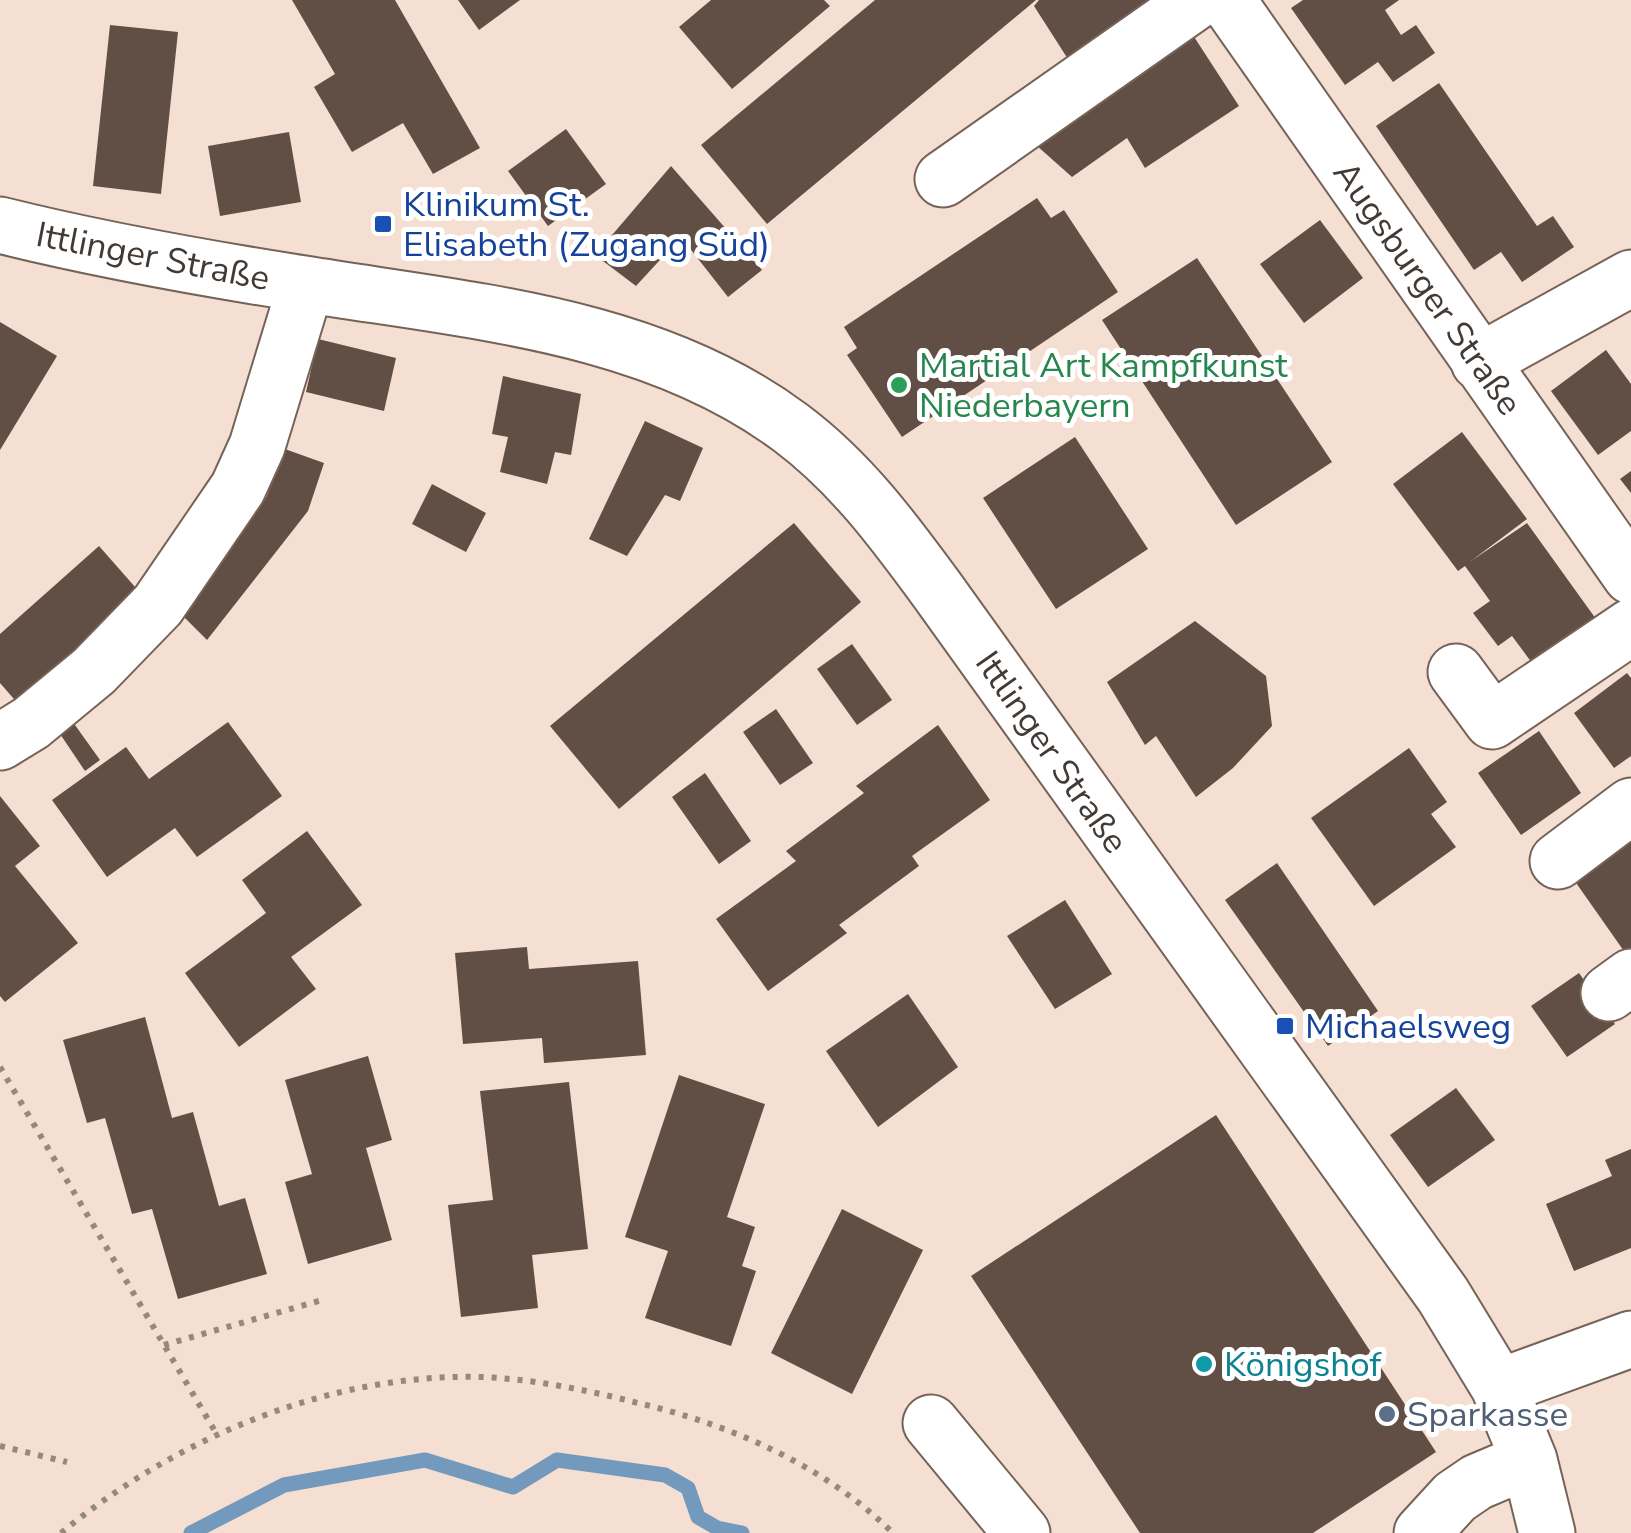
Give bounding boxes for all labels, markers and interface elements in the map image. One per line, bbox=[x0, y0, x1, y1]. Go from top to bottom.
street label: Augsburger Straße bbox=[1322, 152, 1533, 425]
place label: Klinikum St. Elisabeth (Zugang Süd) bbox=[403, 181, 770, 268]
street label: Ittlinger Straße bbox=[32, 211, 274, 302]
marker: Klinikum St. Elisabeth (Zugang Süd) bbox=[372, 213, 394, 235]
place label: Martial Art Kampfkunst Niederbayern bbox=[919, 342, 1288, 429]
marker: Martial Art Kampfkunst Niederbayern bbox=[888, 374, 910, 396]
street label: Ittlinger Straße bbox=[964, 642, 1139, 863]
place label: Michaelsweg bbox=[1305, 1003, 1511, 1050]
marker: Michaelsweg bbox=[1274, 1015, 1296, 1037]
place label: Königshof bbox=[1224, 1341, 1382, 1388]
marker: Königshof bbox=[1193, 1353, 1215, 1375]
place label: Sparkasse bbox=[1407, 1391, 1568, 1438]
marker: Sparkasse bbox=[1376, 1403, 1398, 1425]

